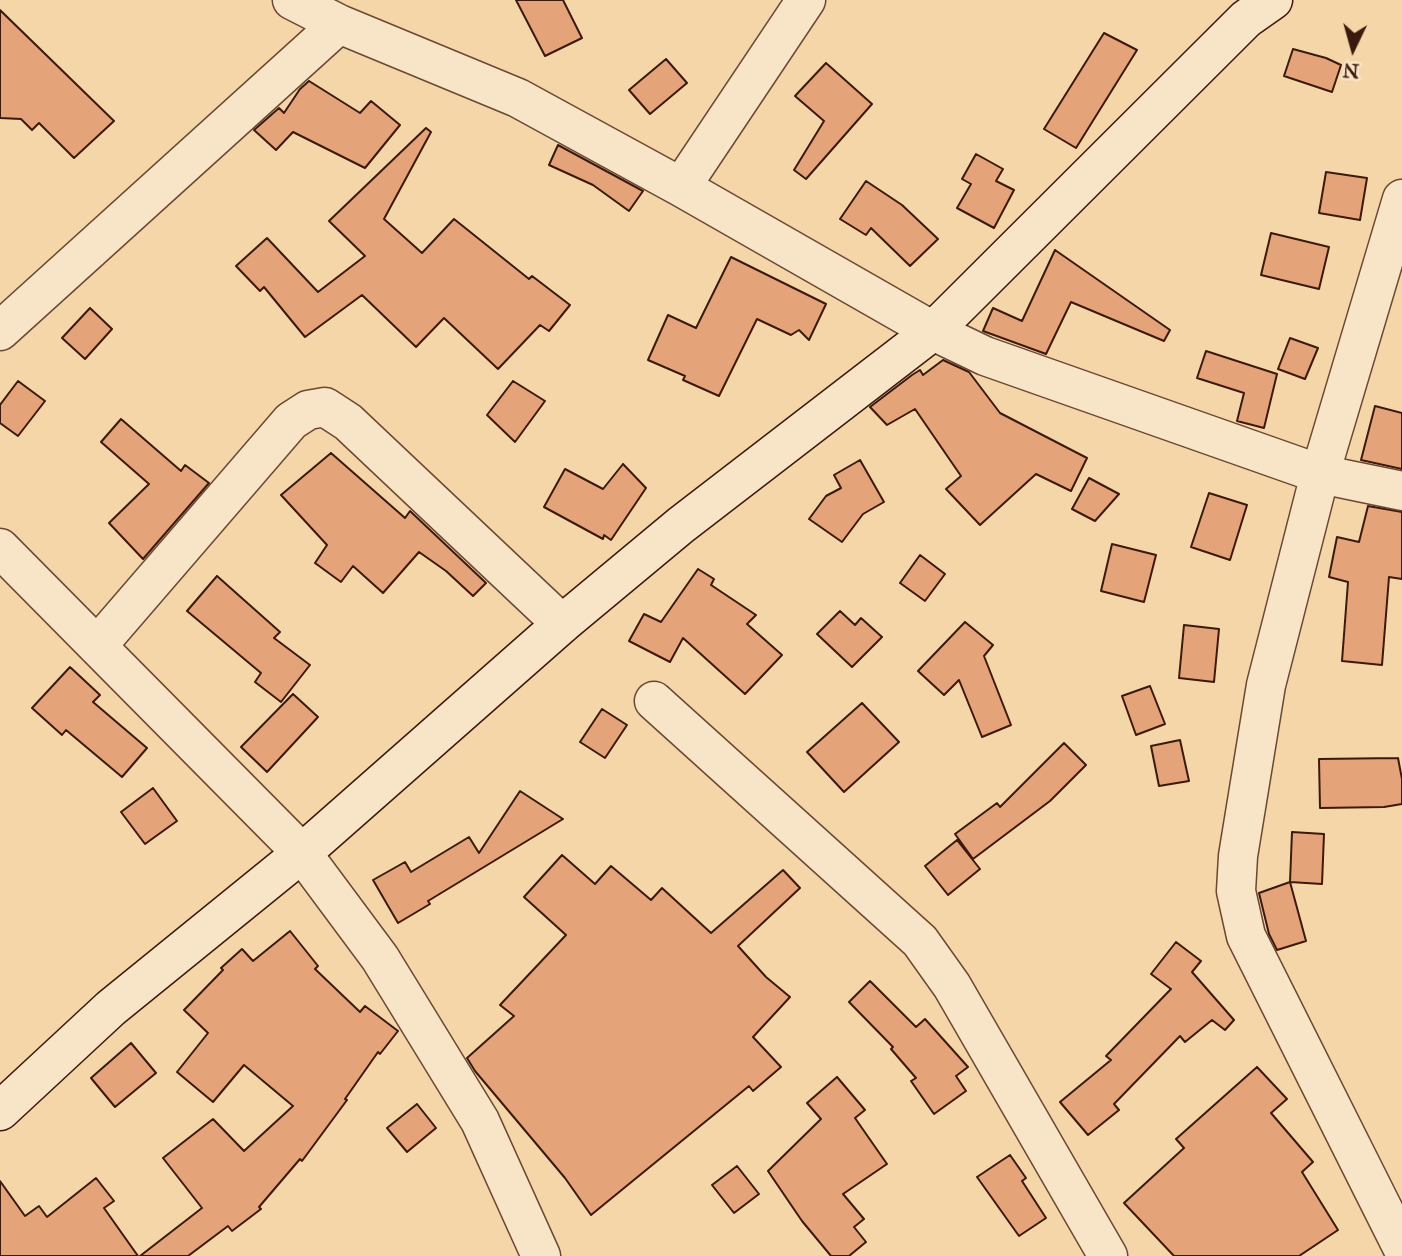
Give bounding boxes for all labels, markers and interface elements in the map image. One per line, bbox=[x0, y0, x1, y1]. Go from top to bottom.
north arrow bbox=[1318, 14, 1388, 84]
text: N bbox=[1342, 58, 1360, 83]

